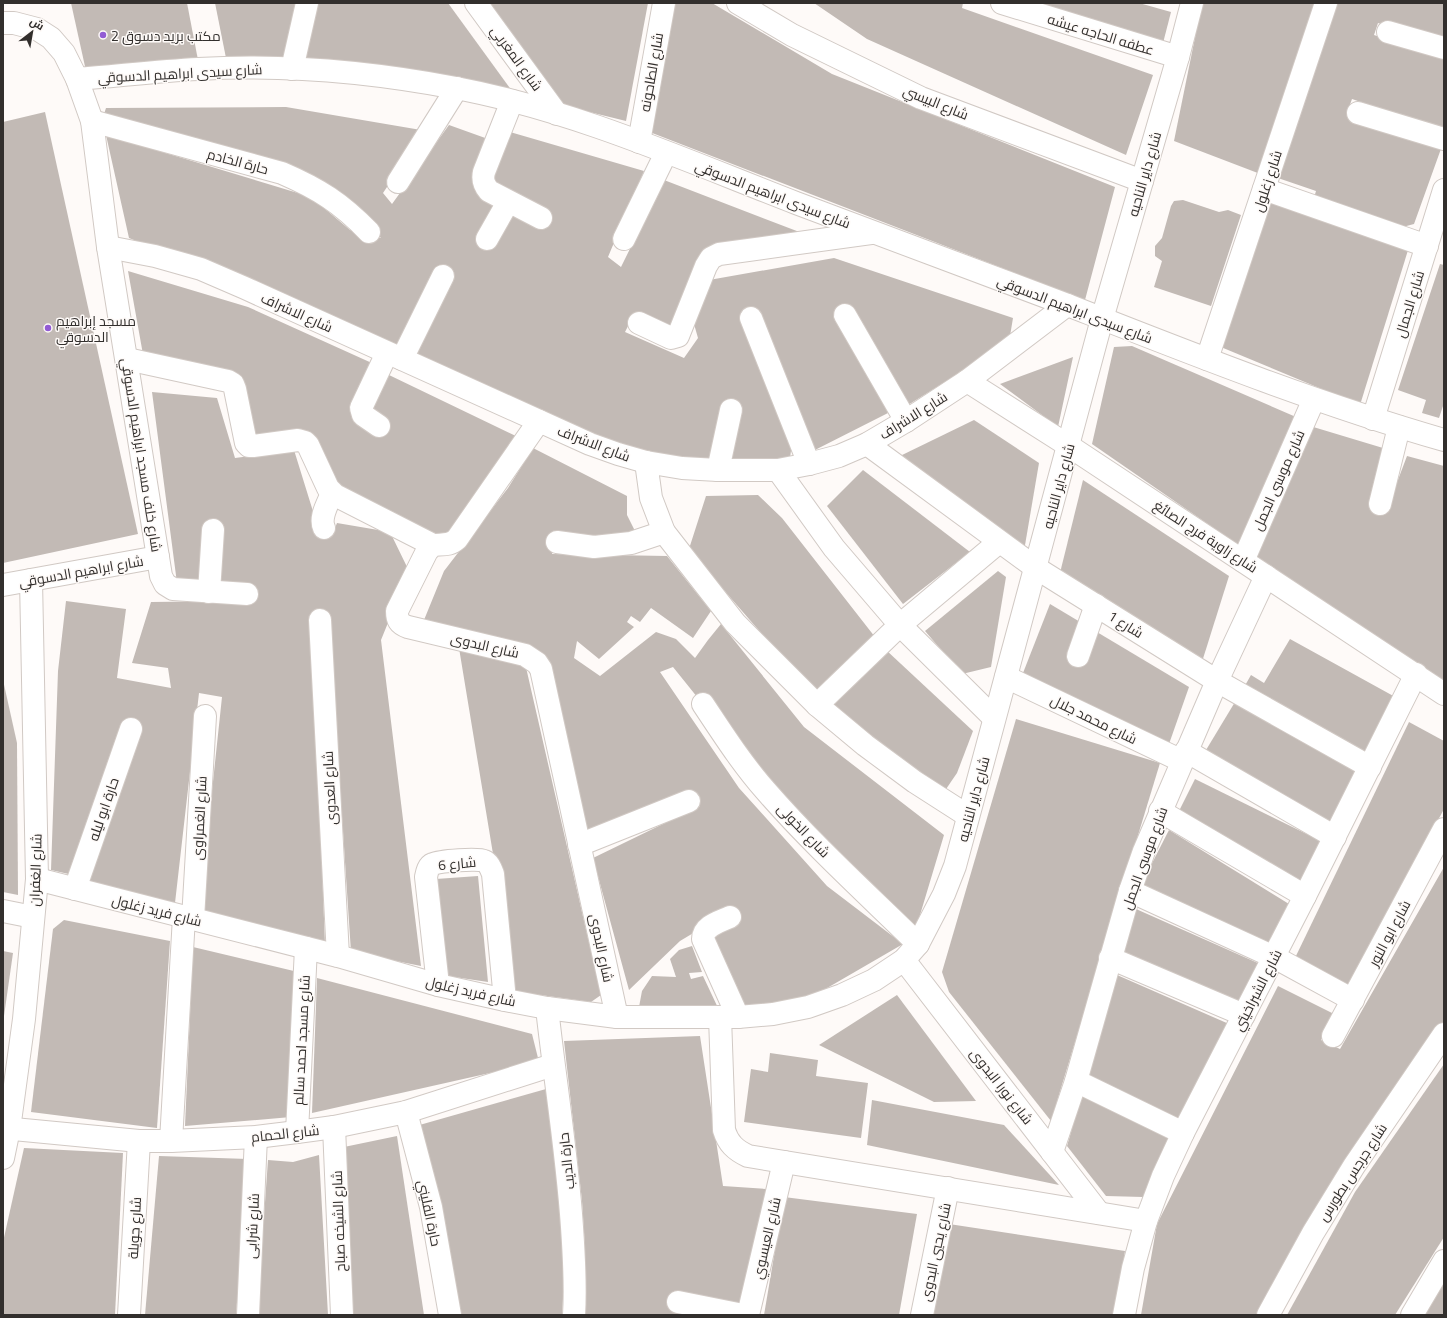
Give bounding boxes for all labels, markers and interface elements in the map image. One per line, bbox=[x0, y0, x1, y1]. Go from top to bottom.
street label: عطفه الحاجه عيشه bbox=[1045, 8, 1157, 60]
north arrow bbox=[12, 12, 52, 52]
text: ش bbox=[27, 13, 47, 34]
street label: شارع المغربي bbox=[484, 21, 548, 96]
place label: مكتب بريد دسوق 2 bbox=[111, 25, 221, 46]
marker: مكتب بريد دسوق 2 bbox=[98, 30, 108, 40]
street label: شارع الطاحونه bbox=[634, 31, 668, 113]
street label: شارع سيدى ابراهيم الدسوقي bbox=[97, 58, 263, 90]
street label: شارع البيسي bbox=[900, 79, 972, 126]
street label: شارع داير الناحيه bbox=[1122, 129, 1166, 219]
street label: حارة الخادم bbox=[205, 143, 271, 179]
street label: شارع زغلول bbox=[1247, 147, 1287, 215]
street label: شارع سيدى ابراهيم الدسوقي bbox=[692, 155, 854, 235]
street label: شارع الجمال bbox=[1389, 268, 1429, 340]
street label: شارع سيدى ابراهيم الدسوقي bbox=[994, 270, 1156, 350]
street label: شارع الاشراف bbox=[258, 287, 336, 337]
place label: مسجد إبراهيم الدسوقي bbox=[56, 310, 136, 349]
marker: مسجد إبراهيم الدسوقي bbox=[43, 323, 53, 333]
street label: شارع خلف مسجد ابراهيم الدسوقي bbox=[114, 357, 168, 554]
street label: شارع الاشراف bbox=[875, 386, 951, 444]
street label: شارع الاشراف bbox=[554, 419, 634, 467]
street label: شارع موسى الجمل bbox=[1246, 426, 1310, 534]
street label: شارع داير الناحيه bbox=[1037, 441, 1079, 531]
street label: شارع زاوية فرج الصائغ bbox=[1150, 494, 1262, 578]
street label: شارع ابراهيم الدسوقي bbox=[17, 550, 145, 594]
street label: شارع 1 bbox=[1104, 605, 1148, 643]
street label: شارع البدوى bbox=[449, 627, 521, 663]
street label: شارع محمد جلال bbox=[1047, 689, 1141, 749]
street label: شارع العدوى bbox=[317, 750, 341, 826]
street label: شارع داير الناحيه bbox=[952, 754, 994, 844]
street label: حارة ابو ليله bbox=[82, 774, 124, 844]
street label: شارع الغمراوى bbox=[186, 775, 212, 861]
street label: شارع الخولى bbox=[773, 798, 835, 862]
street label: شارع موسى الجمل bbox=[1116, 804, 1172, 912]
street label: شارع الغفران bbox=[23, 833, 47, 907]
street label: شارع 6 bbox=[437, 851, 477, 875]
street label: شارع فريد زغلول bbox=[110, 889, 204, 931]
street label: شارع ابو النور bbox=[1362, 896, 1415, 971]
street label: شارع البدوى bbox=[584, 912, 620, 984]
street label: شارع الشبراخيتي bbox=[1227, 945, 1288, 1035]
street label: شارع فريد زغلول bbox=[424, 970, 518, 1012]
street label: شارع مسجد احمد سالم bbox=[287, 974, 315, 1106]
street label: شارع نورا البدوى bbox=[965, 1043, 1039, 1129]
street label: شارع الحمام bbox=[250, 1119, 320, 1147]
street label: شارع جرجس بطورس bbox=[1312, 1119, 1392, 1225]
street label: حارة الديب bbox=[553, 1131, 579, 1191]
street label: شارع الشيخه صباح bbox=[326, 1170, 350, 1272]
street label: حارة القليني bbox=[411, 1178, 447, 1249]
street label: شارع شرابى bbox=[240, 1193, 264, 1259]
street label: شارع العيسوي bbox=[746, 1195, 788, 1281]
street label: شارع جويلة bbox=[122, 1196, 146, 1260]
street label: شارع يحيي البدوى bbox=[914, 1201, 956, 1303]

